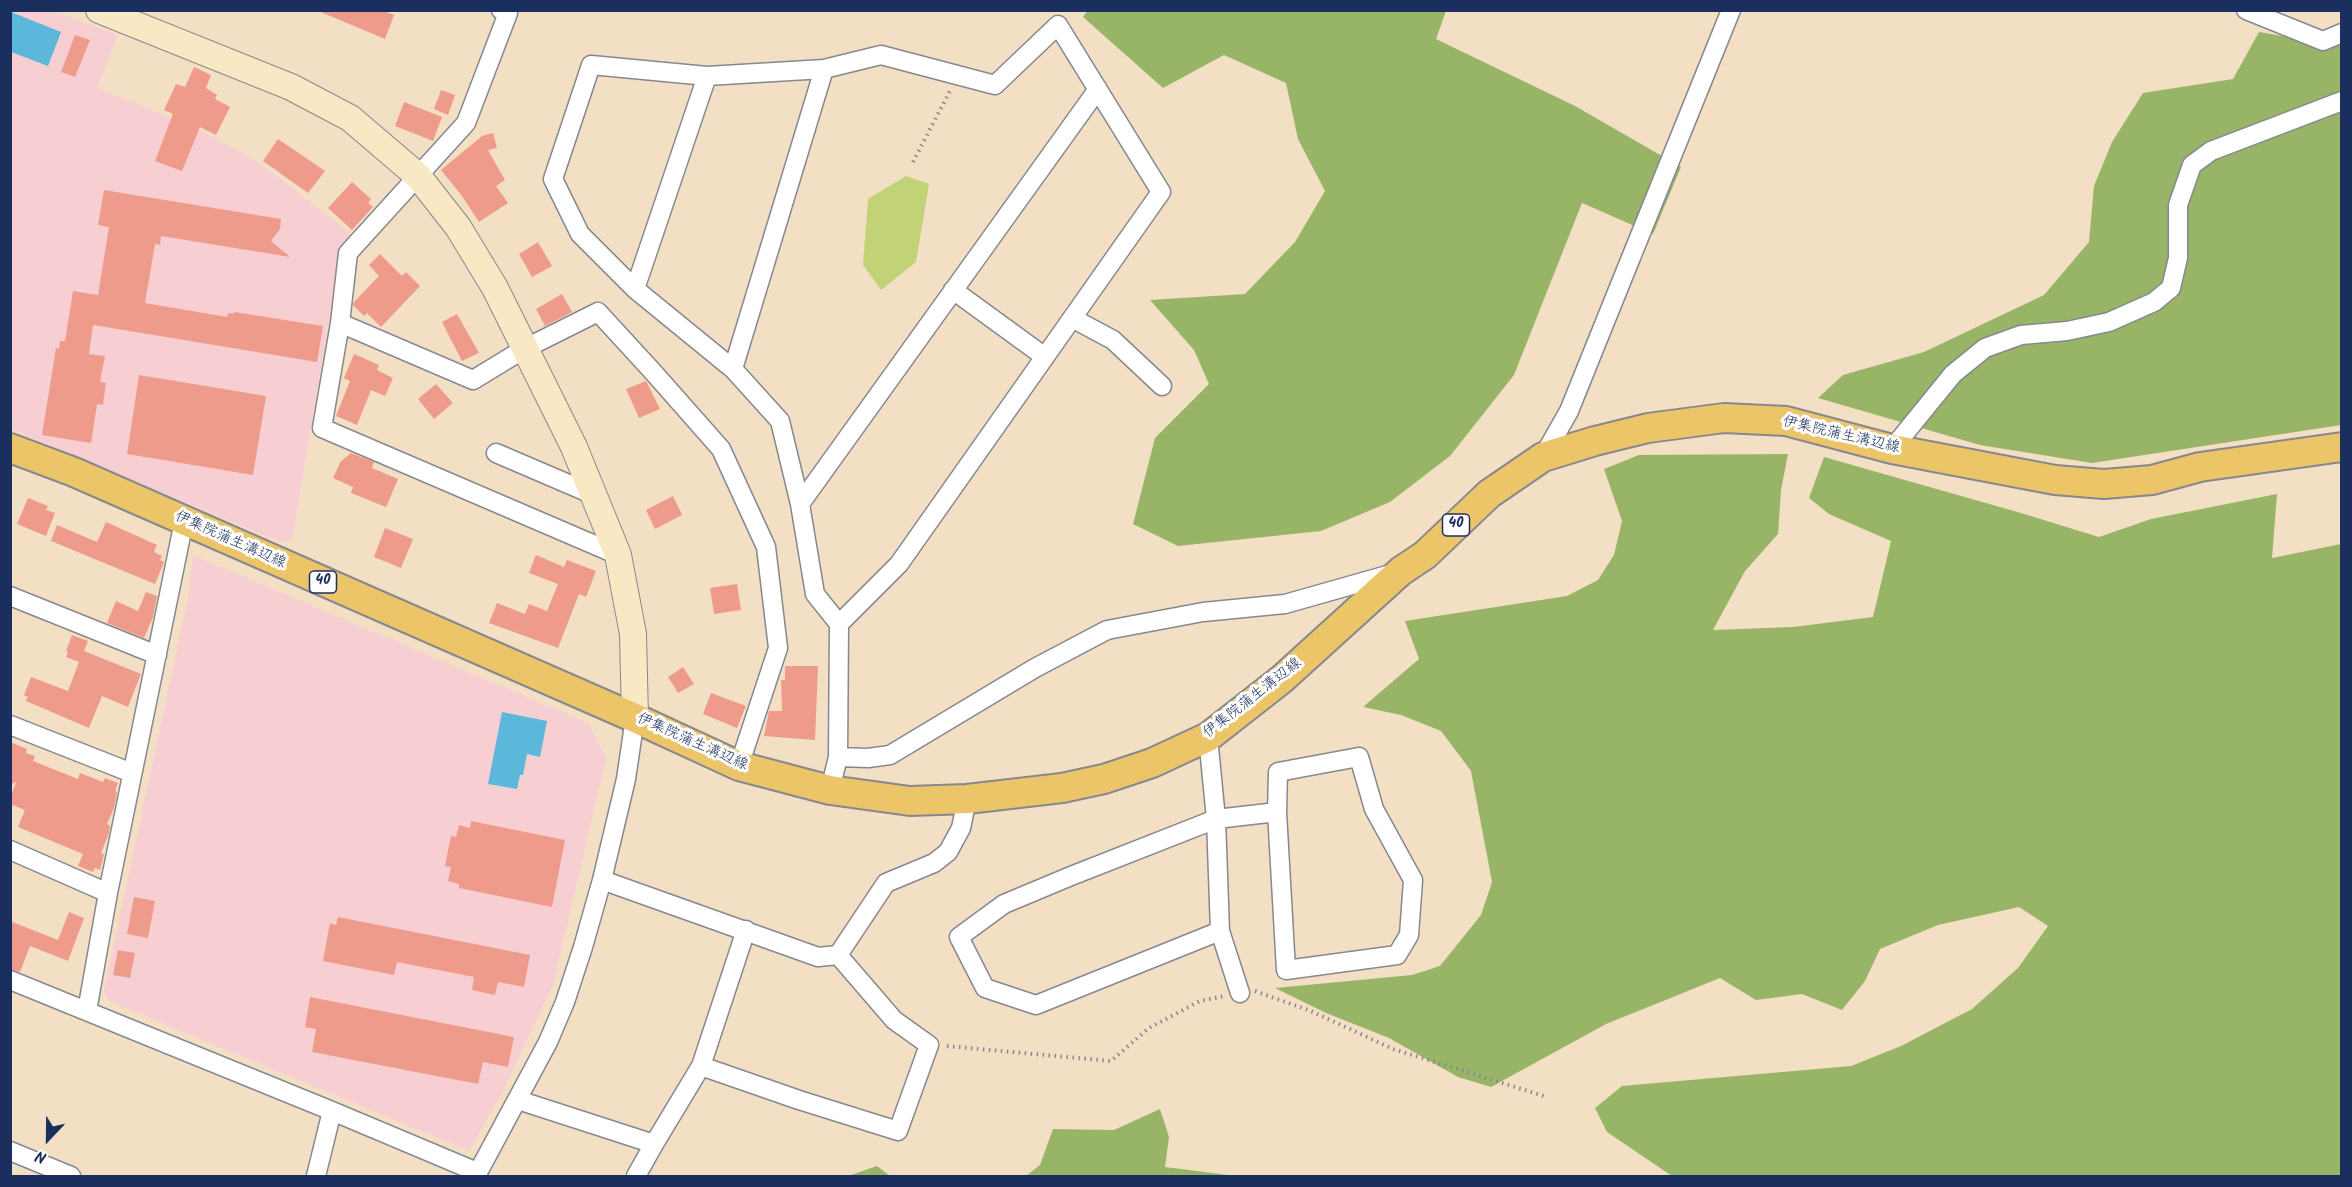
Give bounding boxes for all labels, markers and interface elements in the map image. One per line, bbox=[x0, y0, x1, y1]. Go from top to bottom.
street label: 伊集院蒲生溝辺線 bbox=[1781, 414, 1901, 458]
street label: 伊集院蒲生溝辺線 bbox=[172, 508, 288, 574]
road number: 40 bbox=[1442, 514, 1470, 536]
road number: 40 bbox=[310, 571, 336, 593]
street label: 伊集院蒲生溝辺線 bbox=[1200, 655, 1306, 743]
street label: 伊集院蒲生溝辺線 bbox=[634, 710, 750, 776]
north arrow bbox=[18, 1109, 78, 1169]
text: N bbox=[32, 1143, 50, 1170]

